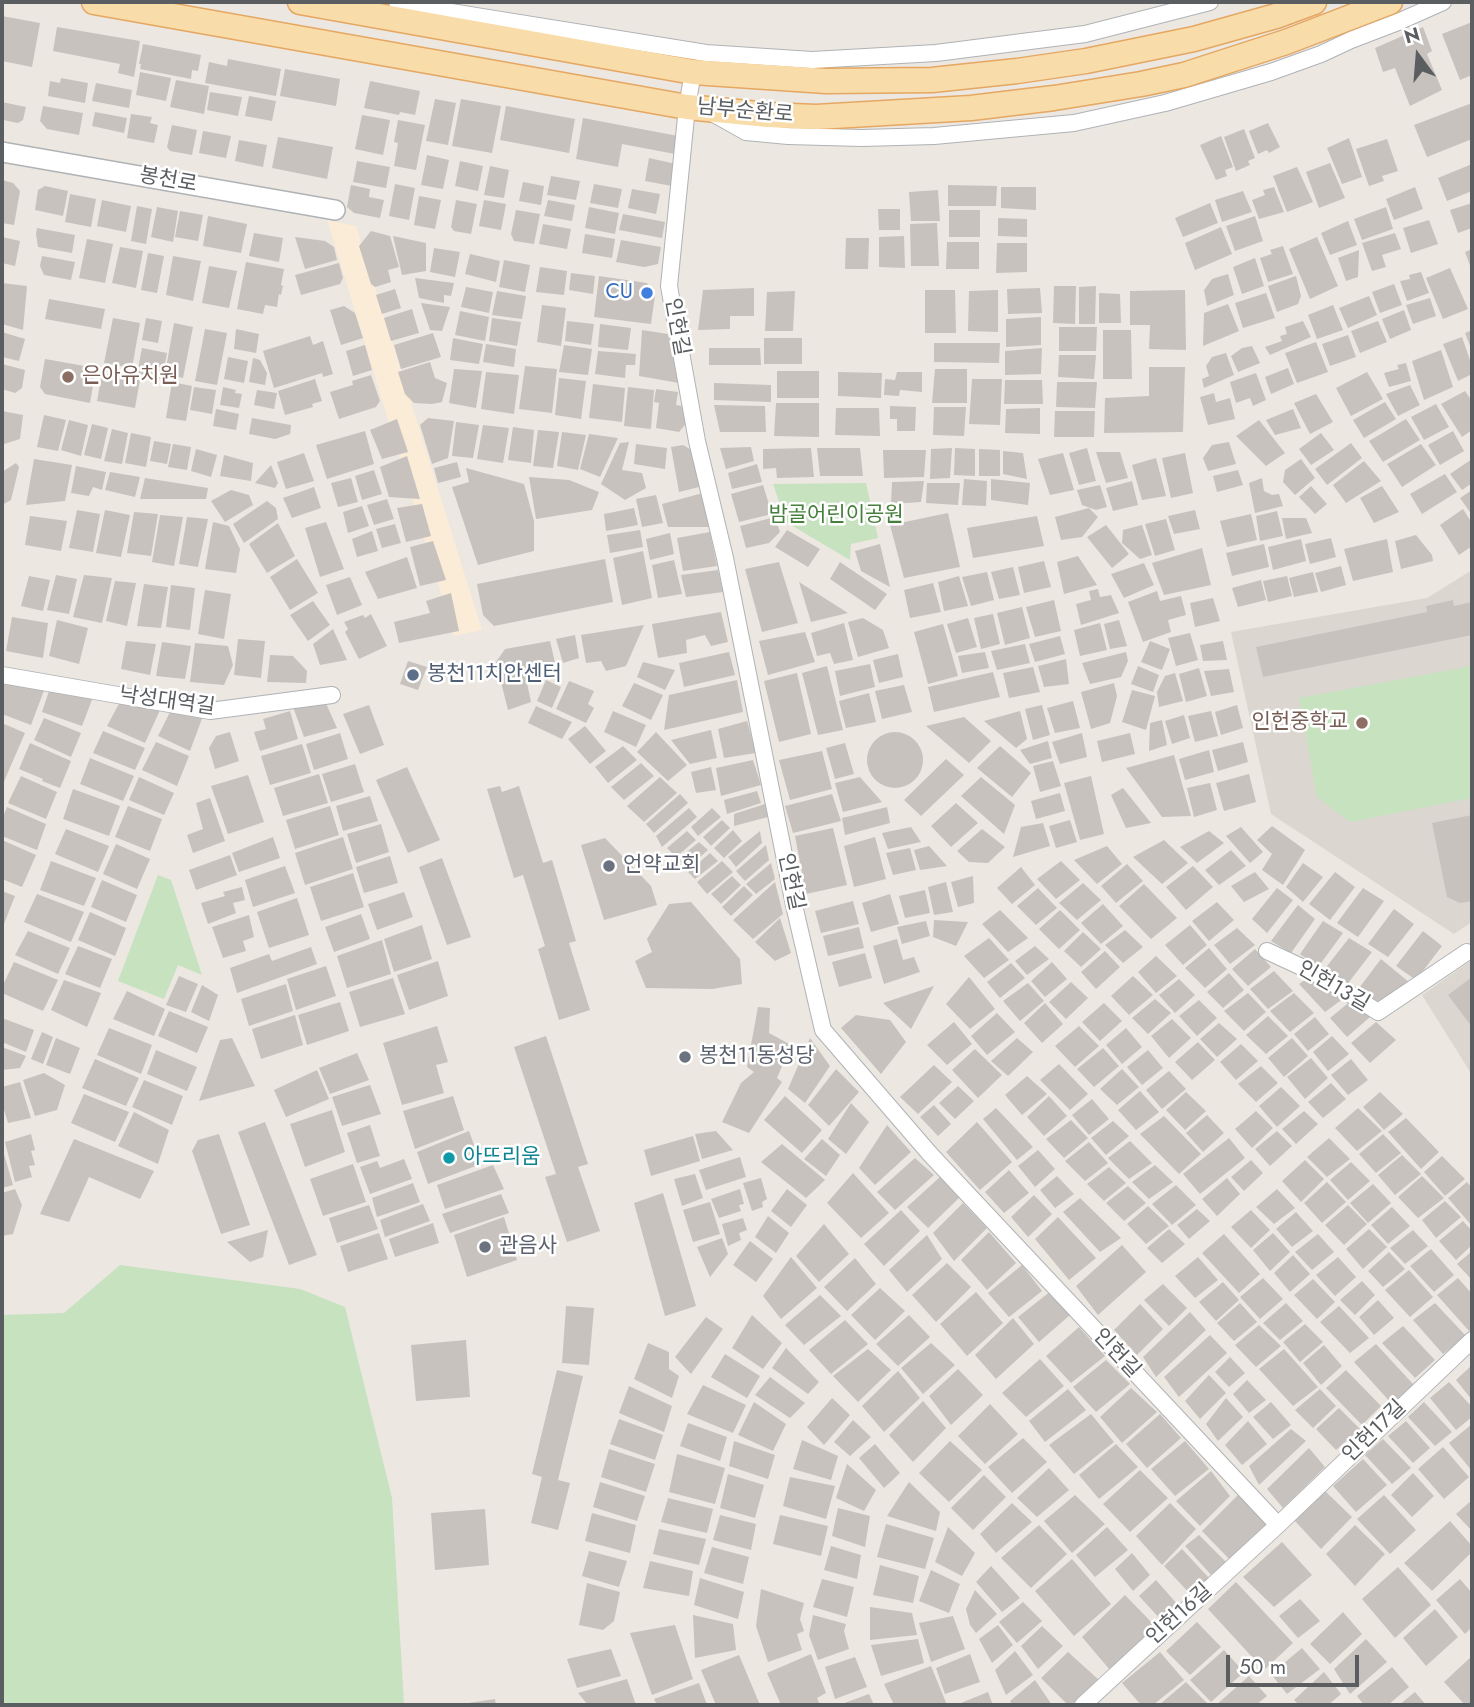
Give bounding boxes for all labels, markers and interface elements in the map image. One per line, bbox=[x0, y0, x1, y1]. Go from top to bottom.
text: N bbox=[1401, 20, 1423, 50]
north arrow bbox=[1383, 21, 1453, 91]
street label: 남부순환로 bbox=[696, 95, 794, 129]
street label: 봉천로 bbox=[137, 164, 199, 198]
place label: CU bbox=[605, 280, 633, 306]
marker: CU bbox=[639, 285, 655, 301]
street label: 인헌길 bbox=[659, 296, 693, 358]
place label: 은아유치원 bbox=[82, 364, 179, 390]
marker: 은아유치원 bbox=[60, 369, 76, 385]
park label: 밤골어린이공원 bbox=[768, 503, 904, 529]
place label: 봉천11치안센터 bbox=[427, 662, 562, 688]
marker: 봉천11치안센터 bbox=[405, 667, 421, 683]
street label: 낙성대역길 bbox=[117, 683, 217, 721]
place label: 인헌중학교 bbox=[1251, 710, 1348, 736]
marker: 인헌중학교 bbox=[1354, 715, 1370, 731]
street label: 인헌길 bbox=[772, 851, 808, 913]
place label: 언약교회 bbox=[623, 853, 700, 879]
marker: 언약교회 bbox=[601, 858, 617, 874]
street label: 인헌13길 bbox=[1293, 956, 1373, 1018]
place label: 봉천11동성당 bbox=[699, 1044, 814, 1070]
marker: 봉천11동성당 bbox=[677, 1049, 693, 1065]
place label: 아뜨리움 bbox=[463, 1145, 540, 1171]
marker: 아뜨리움 bbox=[441, 1150, 457, 1166]
place label: 관음사 bbox=[499, 1234, 557, 1260]
marker: 관음사 bbox=[477, 1239, 493, 1255]
street label: 인헌길 bbox=[1087, 1324, 1145, 1384]
street label: 인헌17길 bbox=[1338, 1396, 1412, 1468]
street label: 인헌16길 bbox=[1142, 1579, 1218, 1651]
scale bar bbox=[1229, 1640, 1362, 1684]
text: 50 m bbox=[1239, 1652, 1286, 1682]

